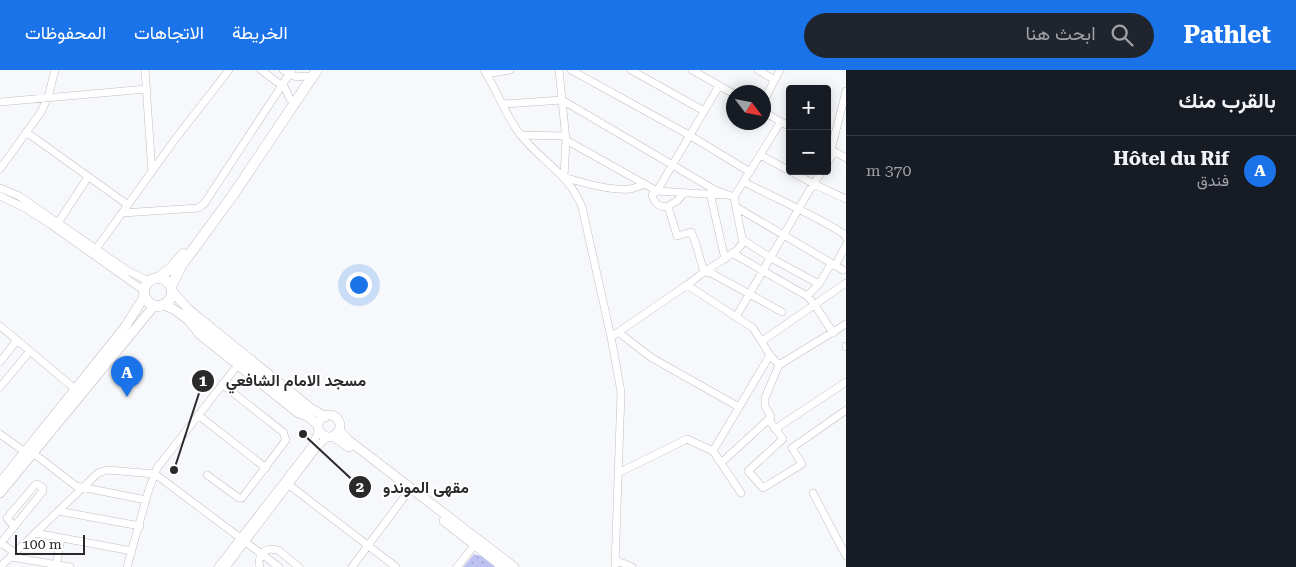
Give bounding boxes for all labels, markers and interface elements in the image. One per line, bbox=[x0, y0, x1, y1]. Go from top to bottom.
search box bbox=[804, 13, 1154, 58]
icon: search bbox=[1108, 21, 1136, 49]
text: Pathlet bbox=[1184, 21, 1271, 49]
text: المحفوظات bbox=[25, 22, 106, 43]
text: الاتجاهات bbox=[134, 22, 204, 43]
text: الخريطة bbox=[232, 22, 288, 43]
text: ابحث هنا bbox=[1026, 22, 1096, 45]
north arrow bbox=[726, 85, 771, 130]
map controls bbox=[786, 85, 831, 175]
button: + bbox=[786, 85, 831, 130]
text: بالقرب منك bbox=[1178, 89, 1276, 113]
button: − bbox=[786, 130, 831, 175]
text: Hôtel du Rif bbox=[1113, 147, 1229, 170]
text: 370 m bbox=[866, 161, 912, 180]
text: A bbox=[1254, 161, 1266, 180]
text: فندق bbox=[1197, 171, 1229, 190]
your location bbox=[346, 272, 372, 298]
pin: A bbox=[111, 356, 143, 397]
callout: مسجد الامام الشافعي bbox=[190, 365, 376, 396]
text: مسجد الامام الشافعي bbox=[226, 371, 367, 394]
text: 1 bbox=[199, 372, 208, 390]
callout: مقهى الموندو bbox=[348, 471, 479, 502]
text: 2 bbox=[356, 478, 364, 496]
text: مقهى الموندو bbox=[383, 478, 469, 498]
scale bar bbox=[15, 532, 85, 555]
text: 100 m bbox=[22, 536, 62, 552]

